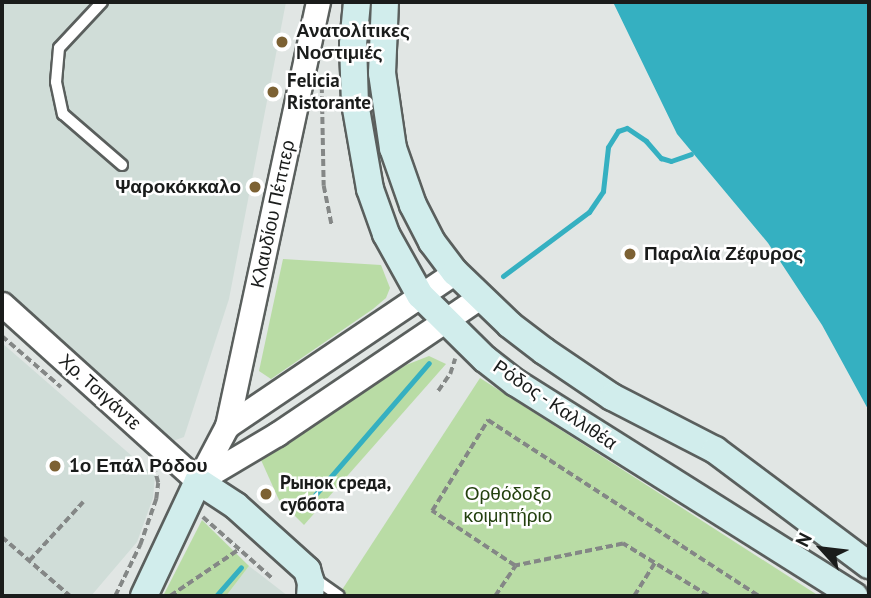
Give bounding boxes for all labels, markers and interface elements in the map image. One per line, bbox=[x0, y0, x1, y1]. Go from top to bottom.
place label: Ανατολίτικες Νοστιμιές bbox=[296, 20, 410, 64]
marker: Ανατολίτικες Νοστιμιές bbox=[274, 34, 290, 50]
place label: Felicia Ristorante bbox=[287, 70, 371, 114]
marker: Felicia Ristorante bbox=[265, 84, 281, 100]
street label: Κλαυδίου Πέππερ bbox=[246, 138, 300, 290]
place label: Ψαροκόκκαλο bbox=[115, 176, 241, 198]
marker: Ψαροκόκκαλο bbox=[247, 179, 263, 195]
place label: Παραλία Ζέφυρος bbox=[644, 243, 803, 265]
marker: Παραλία Ζέφυρος bbox=[622, 246, 638, 262]
street label: Χρ. Τσιγάντε bbox=[54, 349, 146, 435]
street label: Ρόδος - Καλλιθέα bbox=[488, 354, 622, 456]
place label: 1ο Επάλ Ρόδου bbox=[69, 455, 208, 477]
marker: 1ο Επάλ Ρόδου bbox=[47, 458, 63, 474]
place label: Рынок среда, суббота bbox=[280, 472, 391, 516]
park label: Ορθόδοξο κοιμητήριο bbox=[464, 483, 552, 527]
marker: Рынок среда, суббота bbox=[258, 486, 274, 502]
north arrow bbox=[787, 514, 857, 584]
text: N bbox=[790, 528, 817, 550]

